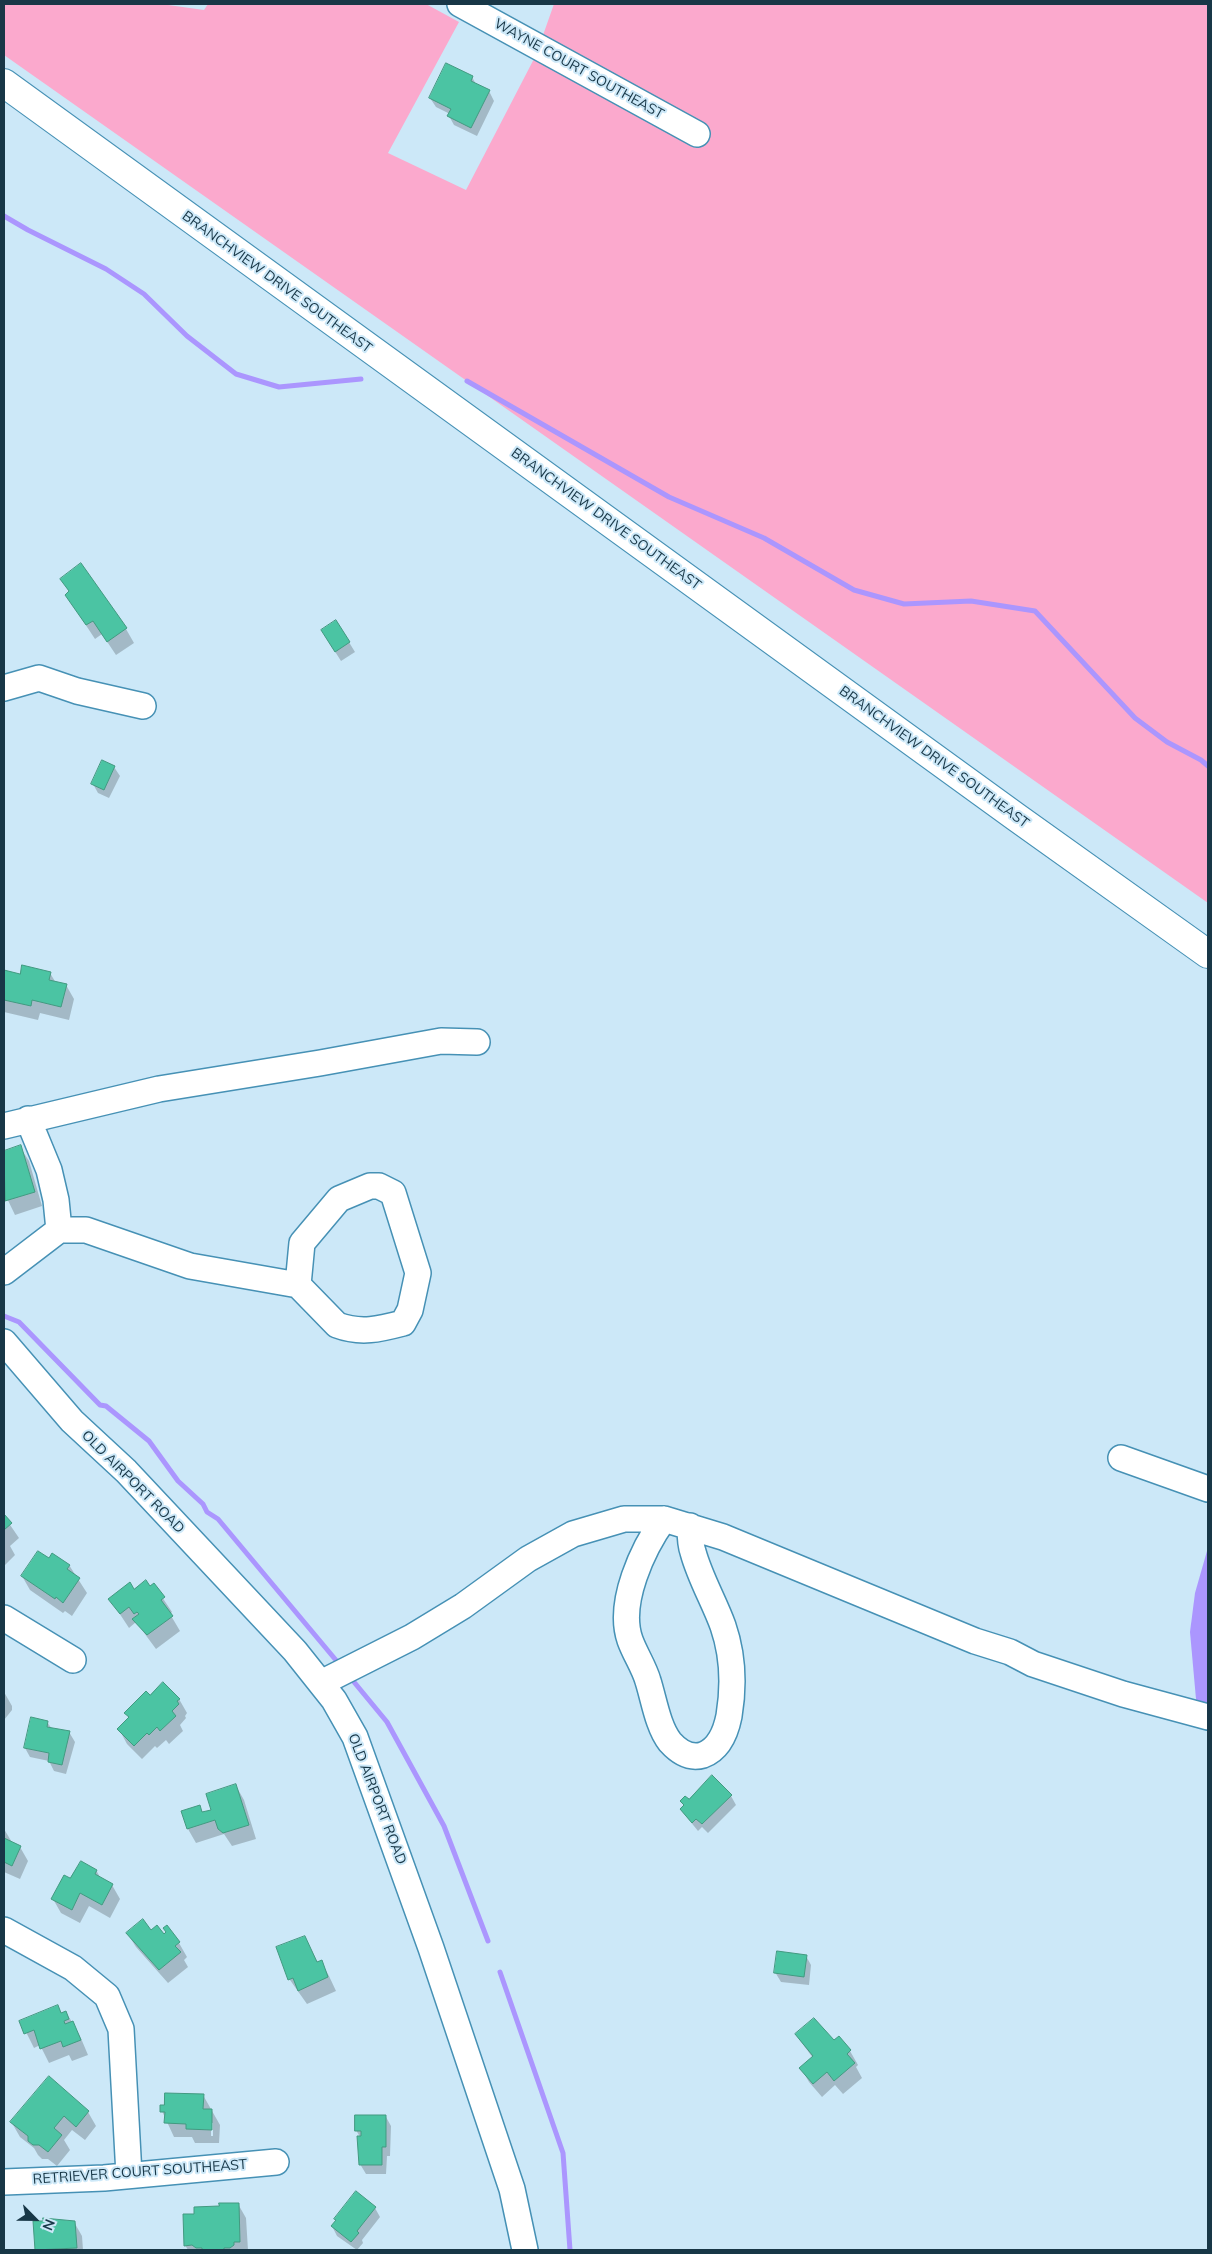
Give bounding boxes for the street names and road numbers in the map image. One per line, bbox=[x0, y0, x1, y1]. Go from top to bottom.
street label: WAYNE COURT SOUTHEAST bbox=[491, 15, 667, 123]
street label: BRANCHVIEW DRIVE SOUTHEAST bbox=[179, 207, 375, 357]
street label: BRANCHVIEW DRIVE SOUTHEAST bbox=[508, 444, 704, 594]
street label: BRANCHVIEW DRIVE SOUTHEAST bbox=[836, 682, 1032, 832]
street label: OLD AIRPORT ROAD bbox=[78, 1427, 188, 1537]
street label: OLD AIRPORT ROAD bbox=[344, 1731, 410, 1867]
street label: RETRIEVER COURT SOUTHEAST bbox=[32, 2156, 248, 2188]

